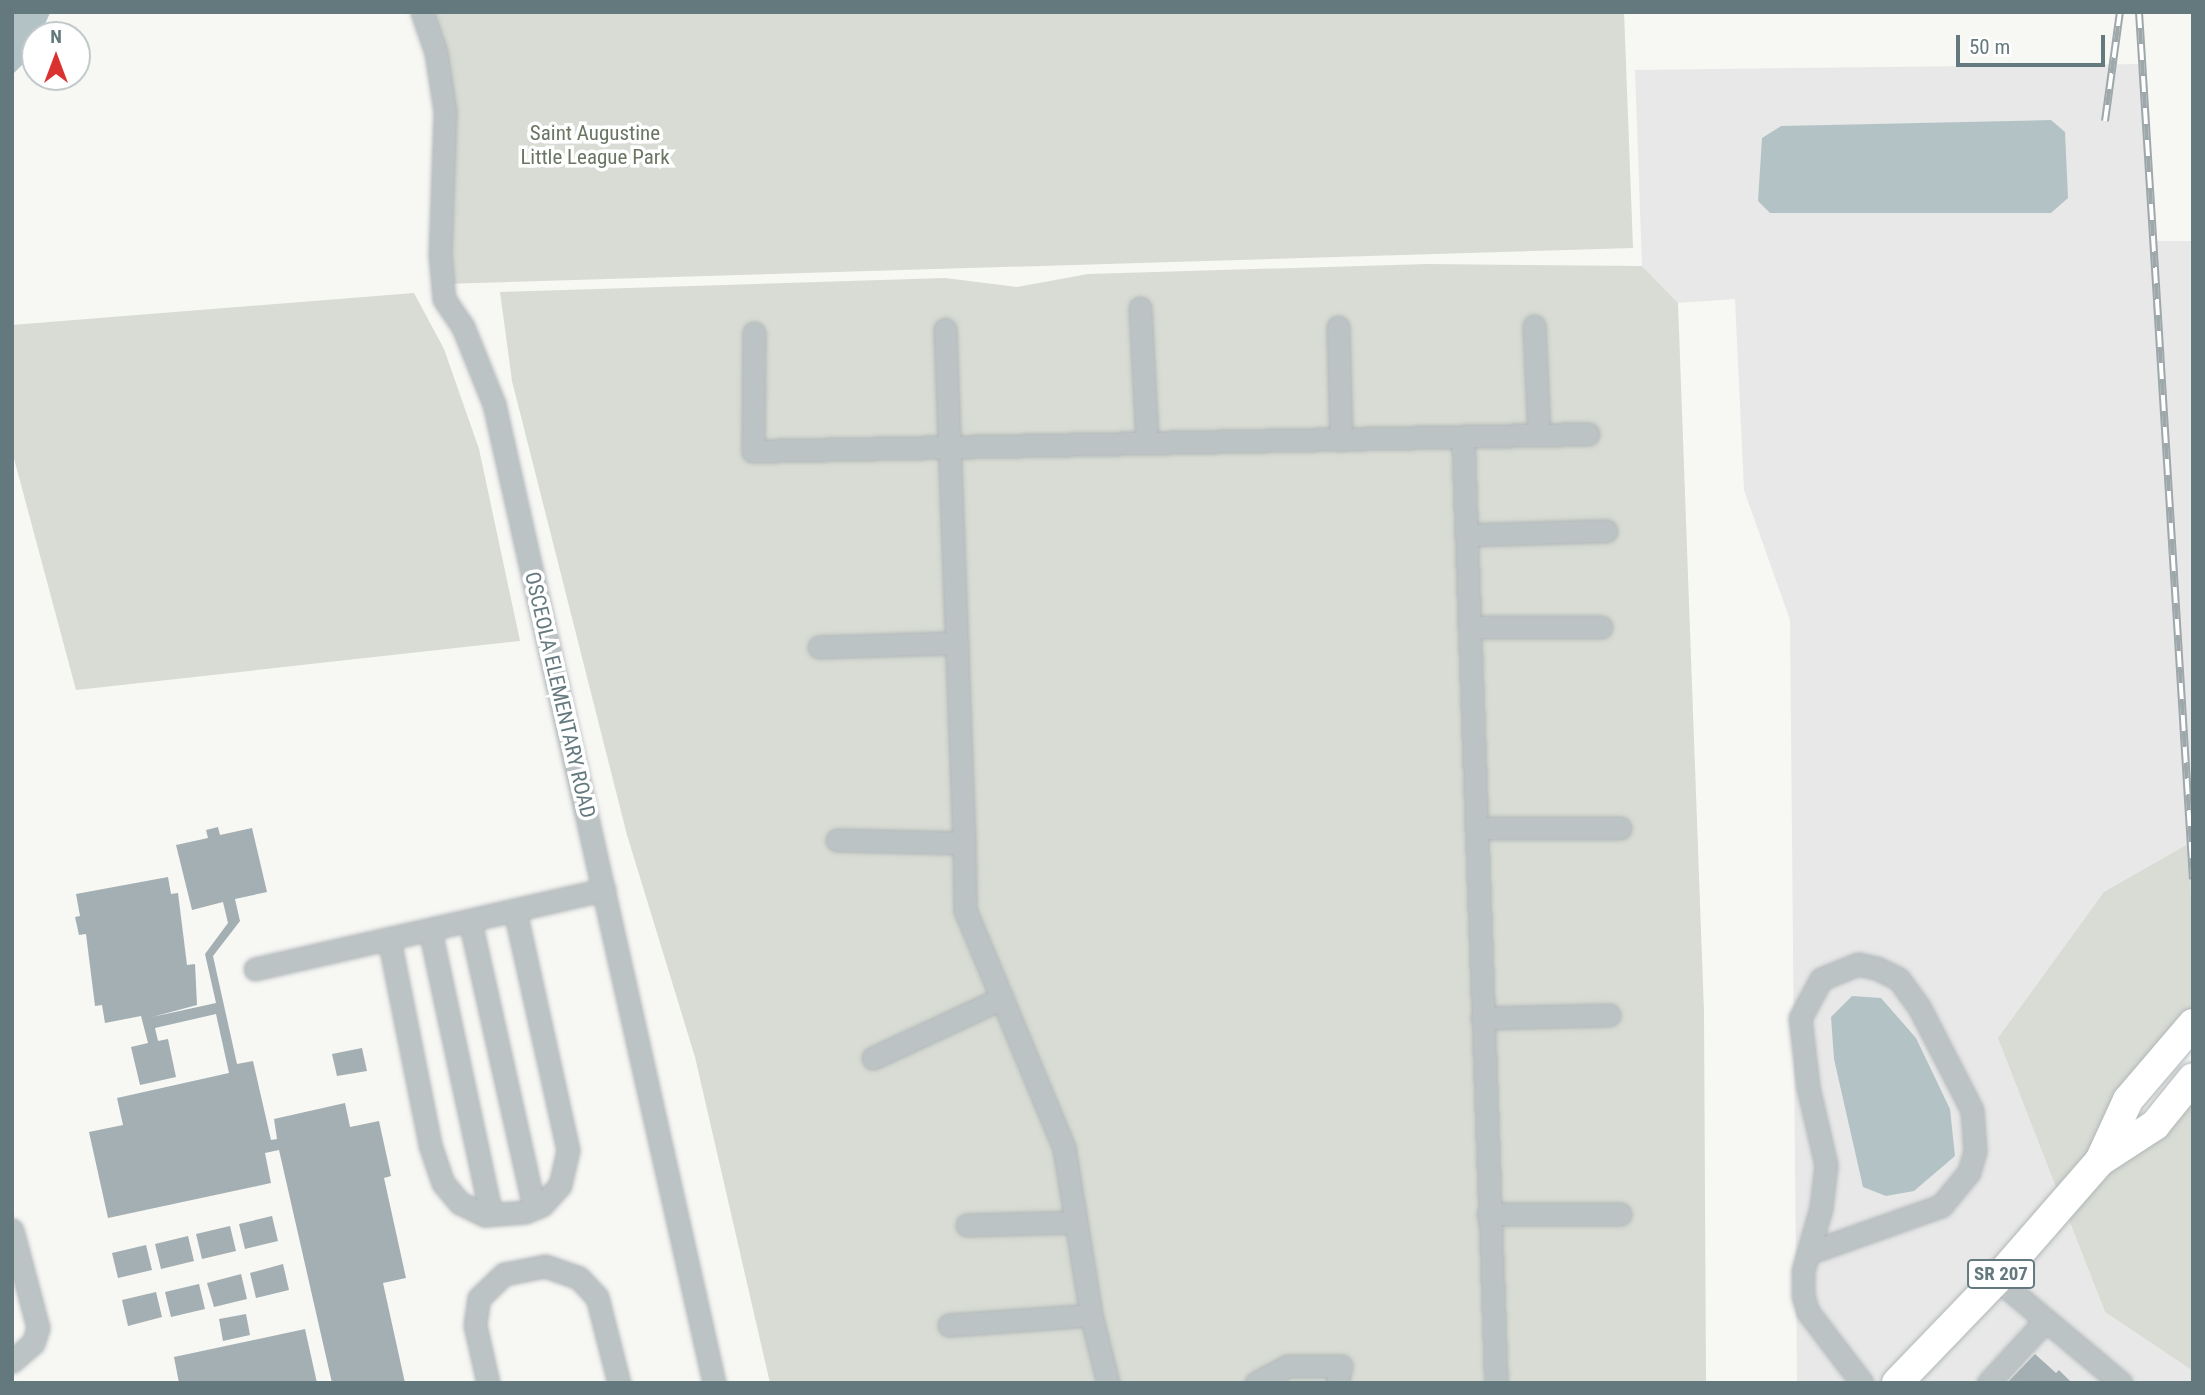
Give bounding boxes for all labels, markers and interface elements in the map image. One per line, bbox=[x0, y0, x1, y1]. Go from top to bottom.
north arrow bbox=[21, 21, 91, 91]
scale bar bbox=[1960, 21, 2109, 65]
text: N bbox=[50, 25, 62, 48]
text: 50 m bbox=[1969, 35, 2010, 59]
park label: Saint Augustine Little League Park bbox=[520, 120, 670, 170]
street label: OSCEOLA ELEMENTARY ROAD bbox=[519, 569, 601, 821]
road number: SR 207 bbox=[1966, 1258, 2036, 1290]

